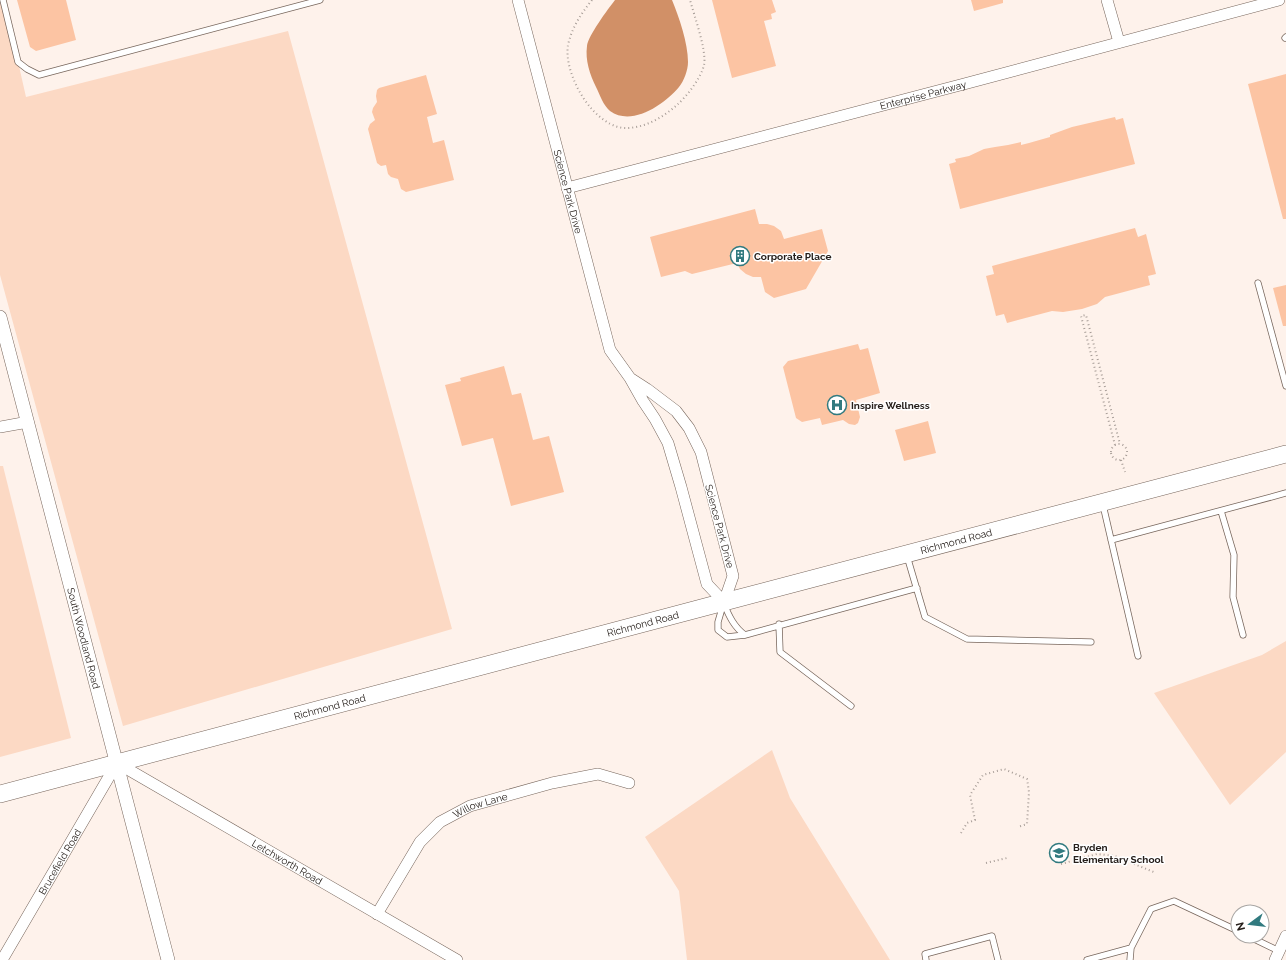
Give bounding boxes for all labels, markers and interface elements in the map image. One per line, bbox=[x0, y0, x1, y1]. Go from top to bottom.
street label: Enterprise Parkway bbox=[879, 79, 968, 112]
street label: Science Park Drive bbox=[552, 149, 584, 235]
building icon: Corporate Place bbox=[729, 245, 751, 267]
place label: Corporate Place bbox=[754, 251, 832, 262]
hospital icon: Inspire Wellness bbox=[826, 394, 848, 416]
place label: Inspire Wellness bbox=[851, 400, 930, 411]
street label: Science Park Drive bbox=[703, 483, 736, 569]
street label: Richmond Road bbox=[919, 527, 993, 556]
street label: South Woodland Road bbox=[65, 587, 102, 690]
street label: Richmond Road bbox=[606, 609, 680, 639]
street label: Richmond Road bbox=[293, 692, 367, 722]
street label: Willow Lane bbox=[451, 791, 509, 820]
street label: Brucefield Road bbox=[37, 827, 83, 896]
street label: Letchworth Road bbox=[250, 838, 324, 887]
school or university icon: Bryden Elementary School bbox=[1048, 842, 1070, 864]
place label: Bryden Elementary School bbox=[1073, 842, 1165, 865]
north arrow bbox=[1230, 904, 1270, 944]
text: N bbox=[1233, 921, 1248, 932]

